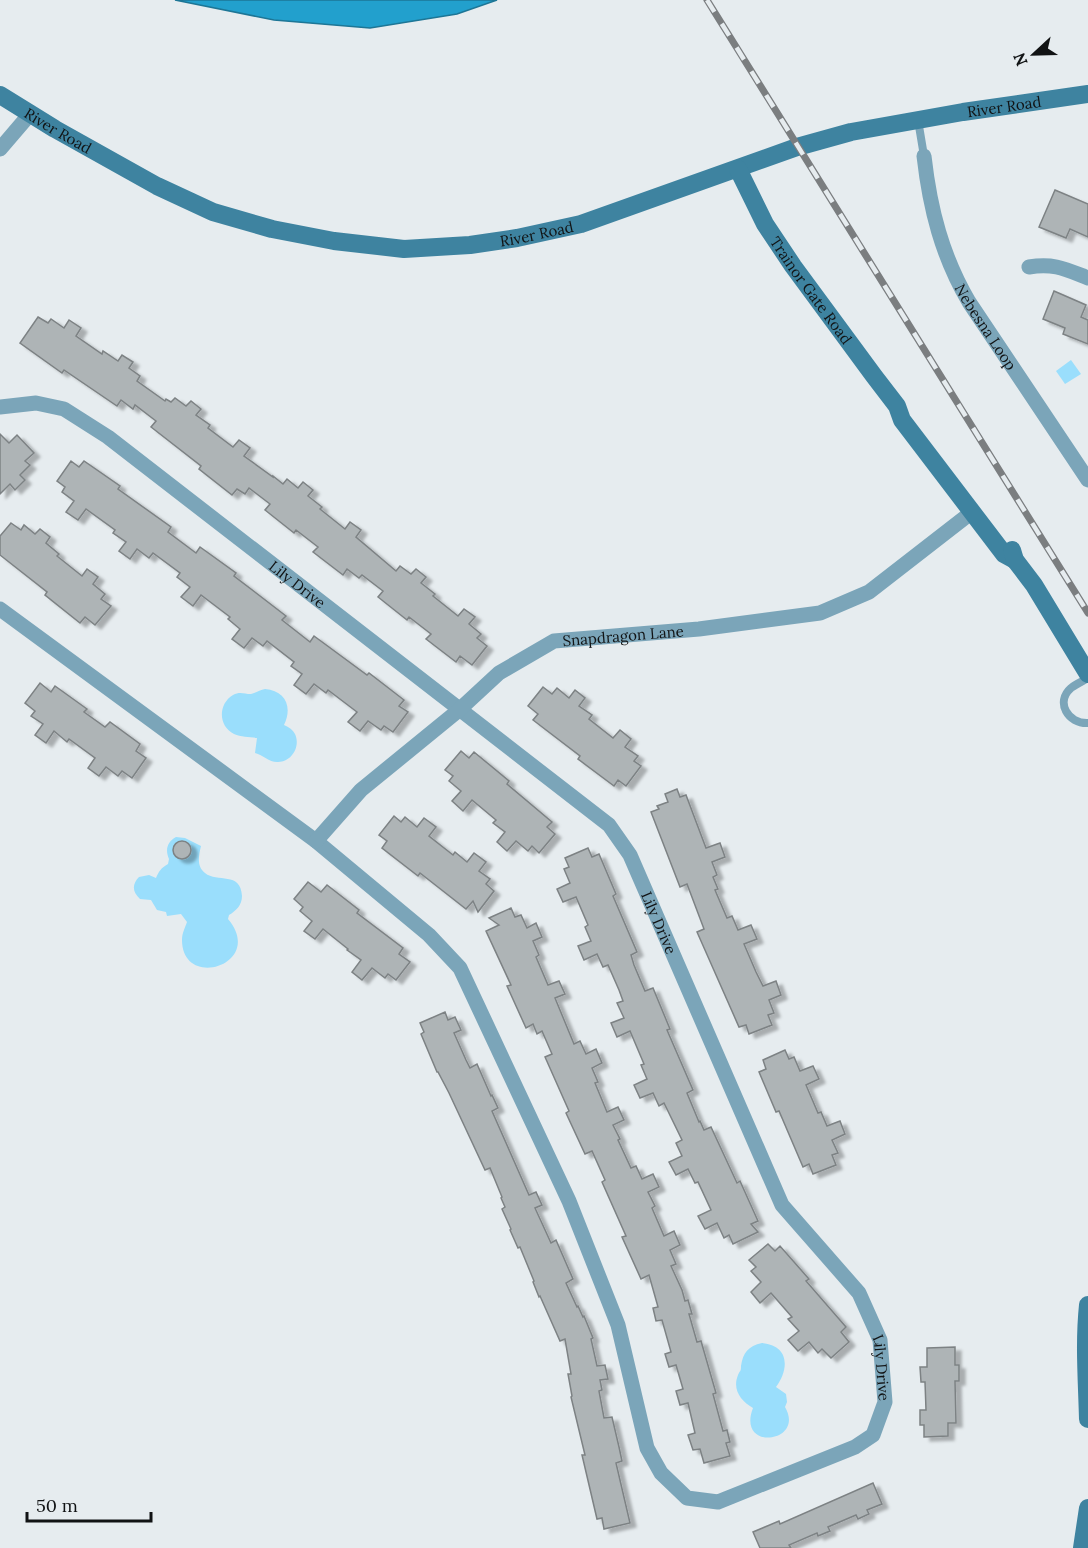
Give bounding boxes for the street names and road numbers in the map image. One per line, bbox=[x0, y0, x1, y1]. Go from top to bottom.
street label: River Road bbox=[966, 91, 1042, 121]
street label: River Road bbox=[21, 103, 95, 157]
street label: River Road bbox=[499, 216, 575, 250]
street label: Trainor Gate Road bbox=[766, 233, 857, 348]
street label: Nebesna Loop bbox=[951, 280, 1021, 374]
street label: Lily Drive bbox=[266, 556, 330, 612]
street label: Snapdragon Lane bbox=[562, 621, 684, 650]
street label: Lily Drive bbox=[637, 888, 681, 957]
street label: Lily Drive bbox=[869, 1331, 894, 1401]

